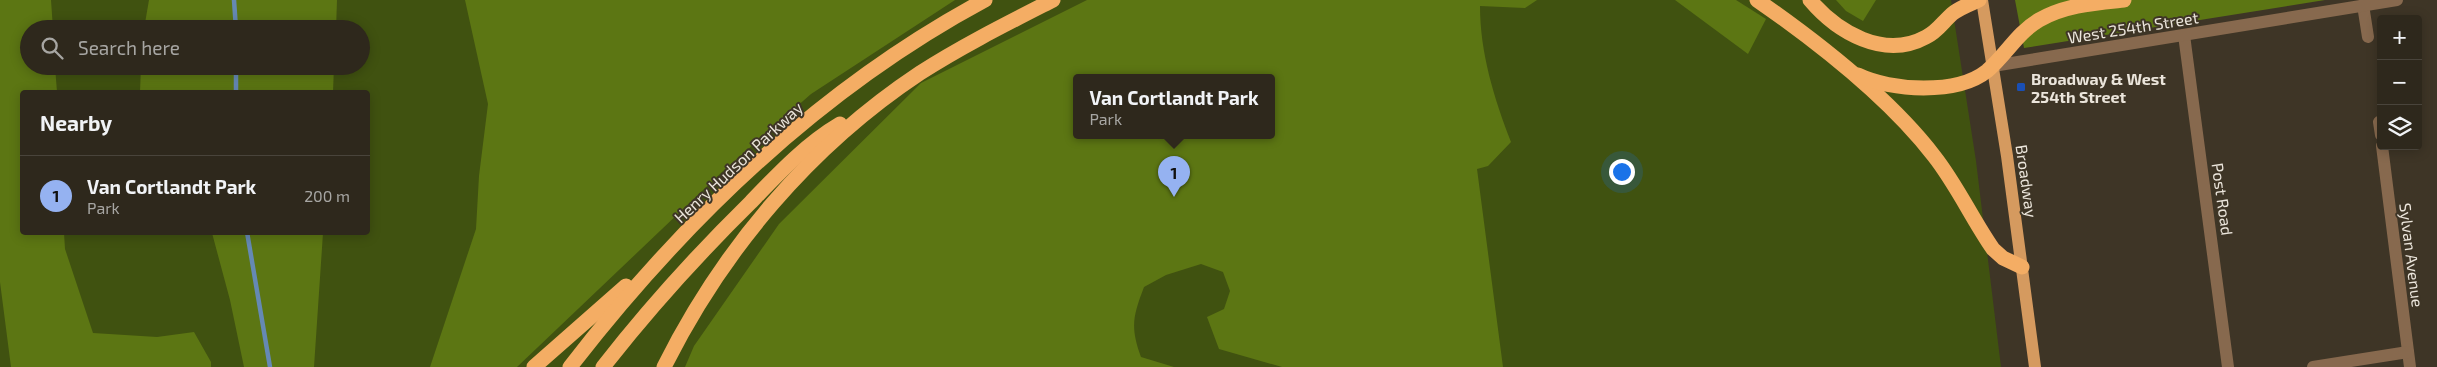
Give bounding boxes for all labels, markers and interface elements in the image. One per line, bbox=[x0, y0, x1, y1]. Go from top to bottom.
street label: West 254th Street bbox=[2066, 7, 2200, 47]
map controls bbox=[2377, 15, 2422, 150]
button: + bbox=[2377, 15, 2422, 60]
search box bbox=[20, 20, 370, 75]
icon: search bbox=[38, 34, 66, 62]
text: Search here bbox=[78, 36, 180, 59]
button: − bbox=[2377, 60, 2422, 105]
place label: Broadway & West 254th Street bbox=[2031, 69, 2166, 106]
popup bbox=[1073, 74, 1275, 139]
marker: Broadway & West 254th Street bbox=[2015, 81, 2027, 93]
text: Van Cortlandt Park bbox=[1089, 86, 1259, 109]
street label: Henry Hudson Parkway bbox=[670, 97, 807, 227]
button: layers bbox=[2377, 105, 2422, 150]
text: Park bbox=[1089, 109, 1122, 128]
text: Nearby bbox=[40, 110, 112, 135]
street label: Broadway bbox=[2012, 143, 2042, 219]
pin: 1 bbox=[1158, 156, 1190, 197]
your location bbox=[1609, 159, 1635, 185]
street label: Post Road bbox=[2209, 161, 2237, 237]
text: Van Cortlandt Park bbox=[87, 175, 256, 198]
text: 1 bbox=[53, 186, 59, 205]
text: 200 m bbox=[304, 186, 350, 205]
text: Park bbox=[87, 198, 120, 217]
street label: Sylvan Avenue bbox=[2396, 202, 2428, 308]

